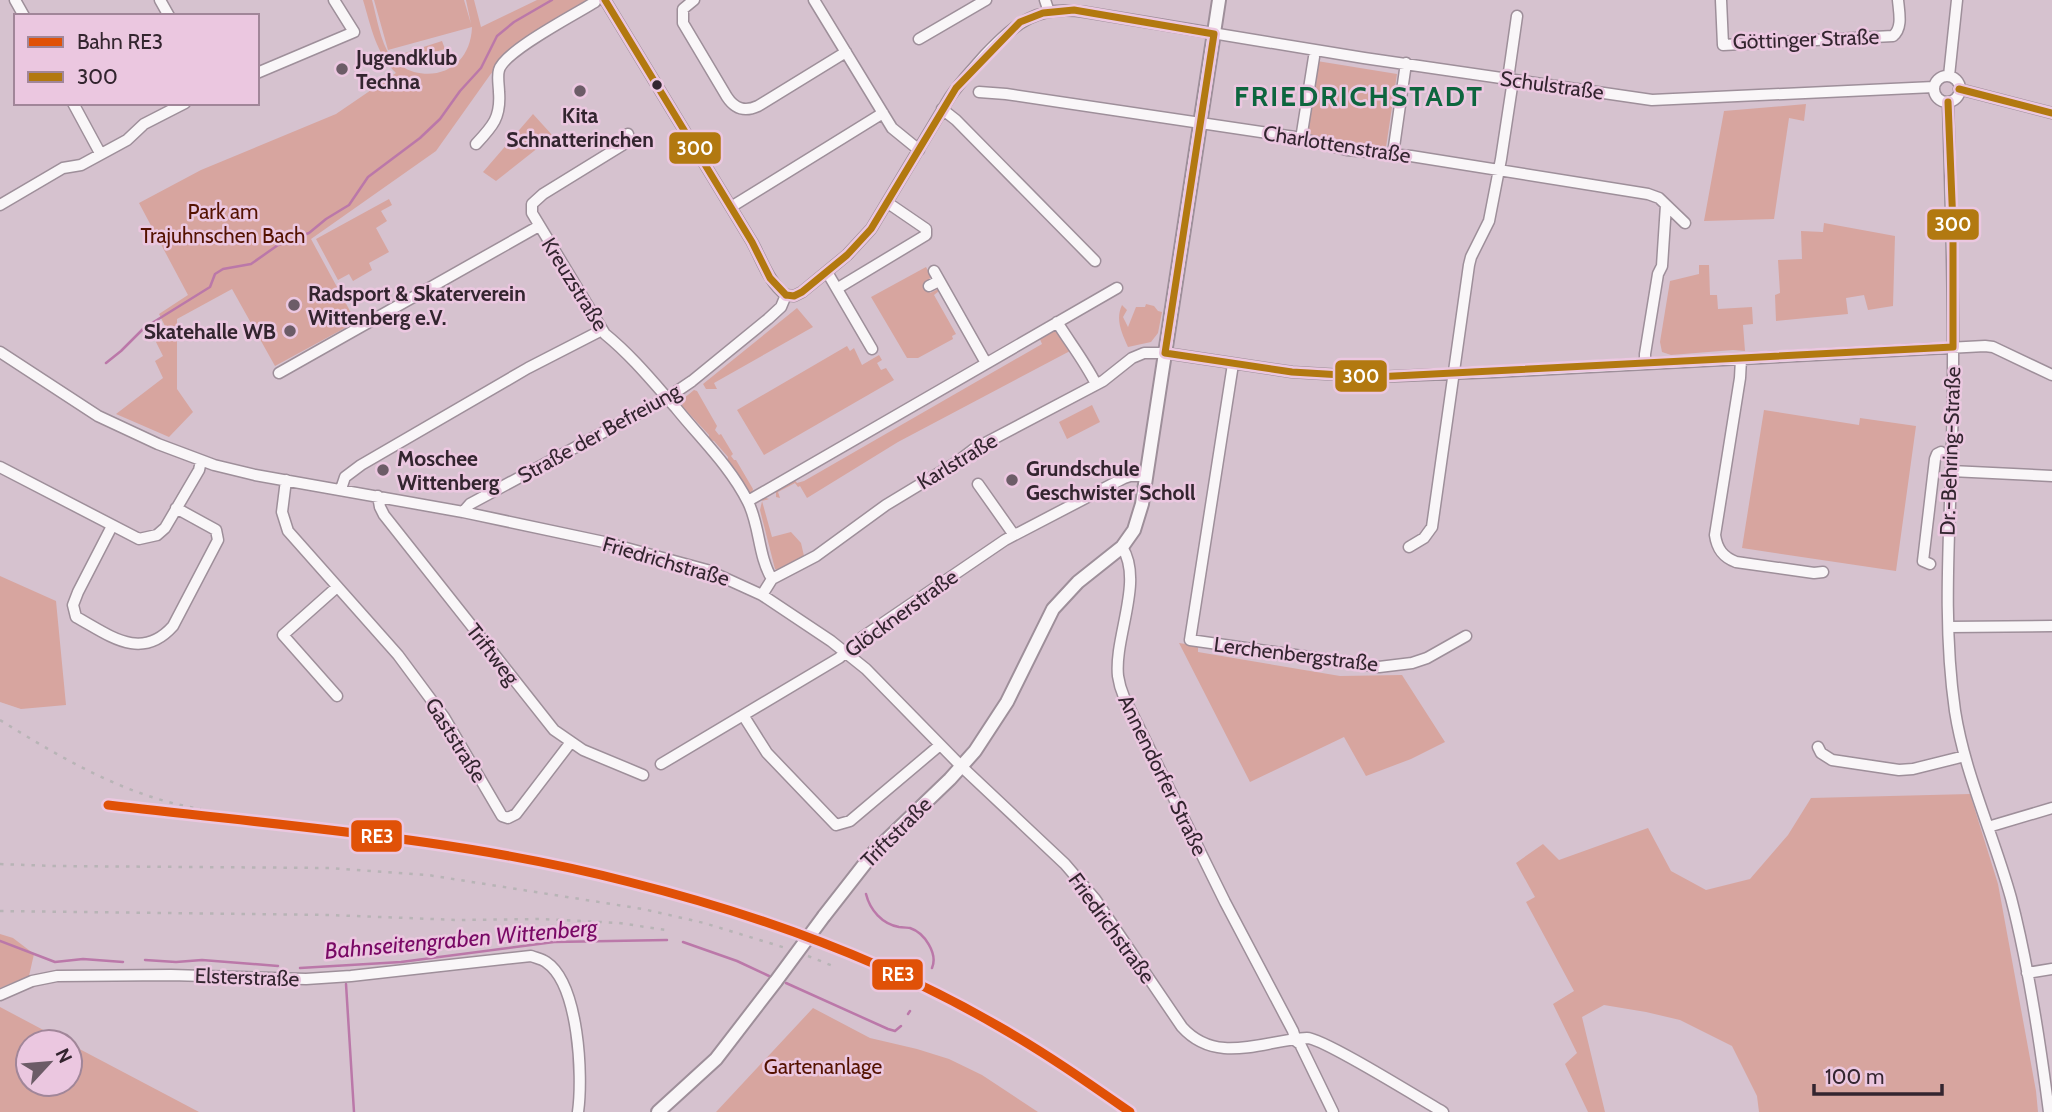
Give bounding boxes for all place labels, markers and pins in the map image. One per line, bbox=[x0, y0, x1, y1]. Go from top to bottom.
place label: Jugendklub Techna bbox=[355, 45, 457, 94]
marker: Jugendklub Techna bbox=[334, 61, 350, 77]
unlabelled marker bbox=[650, 78, 664, 92]
marker: Kita Schnatterinchen bbox=[572, 83, 588, 99]
place label: Kita Schnatterinchen bbox=[506, 103, 654, 152]
place label: Radsport & Skaterverein Wittenberg e.V. bbox=[308, 281, 526, 330]
marker: Radsport & Skaterverein Wittenberg e.V. bbox=[286, 297, 302, 313]
place label: Skatehalle WB bbox=[144, 319, 276, 344]
marker: Skatehalle WB bbox=[282, 323, 298, 339]
place label: Moschee Wittenberg bbox=[397, 446, 500, 495]
place label: Grundschule Geschwister Scholl bbox=[1026, 456, 1196, 505]
marker: Moschee Wittenberg bbox=[375, 462, 391, 478]
marker: Grundschule Geschwister Scholl bbox=[1004, 472, 1020, 488]

